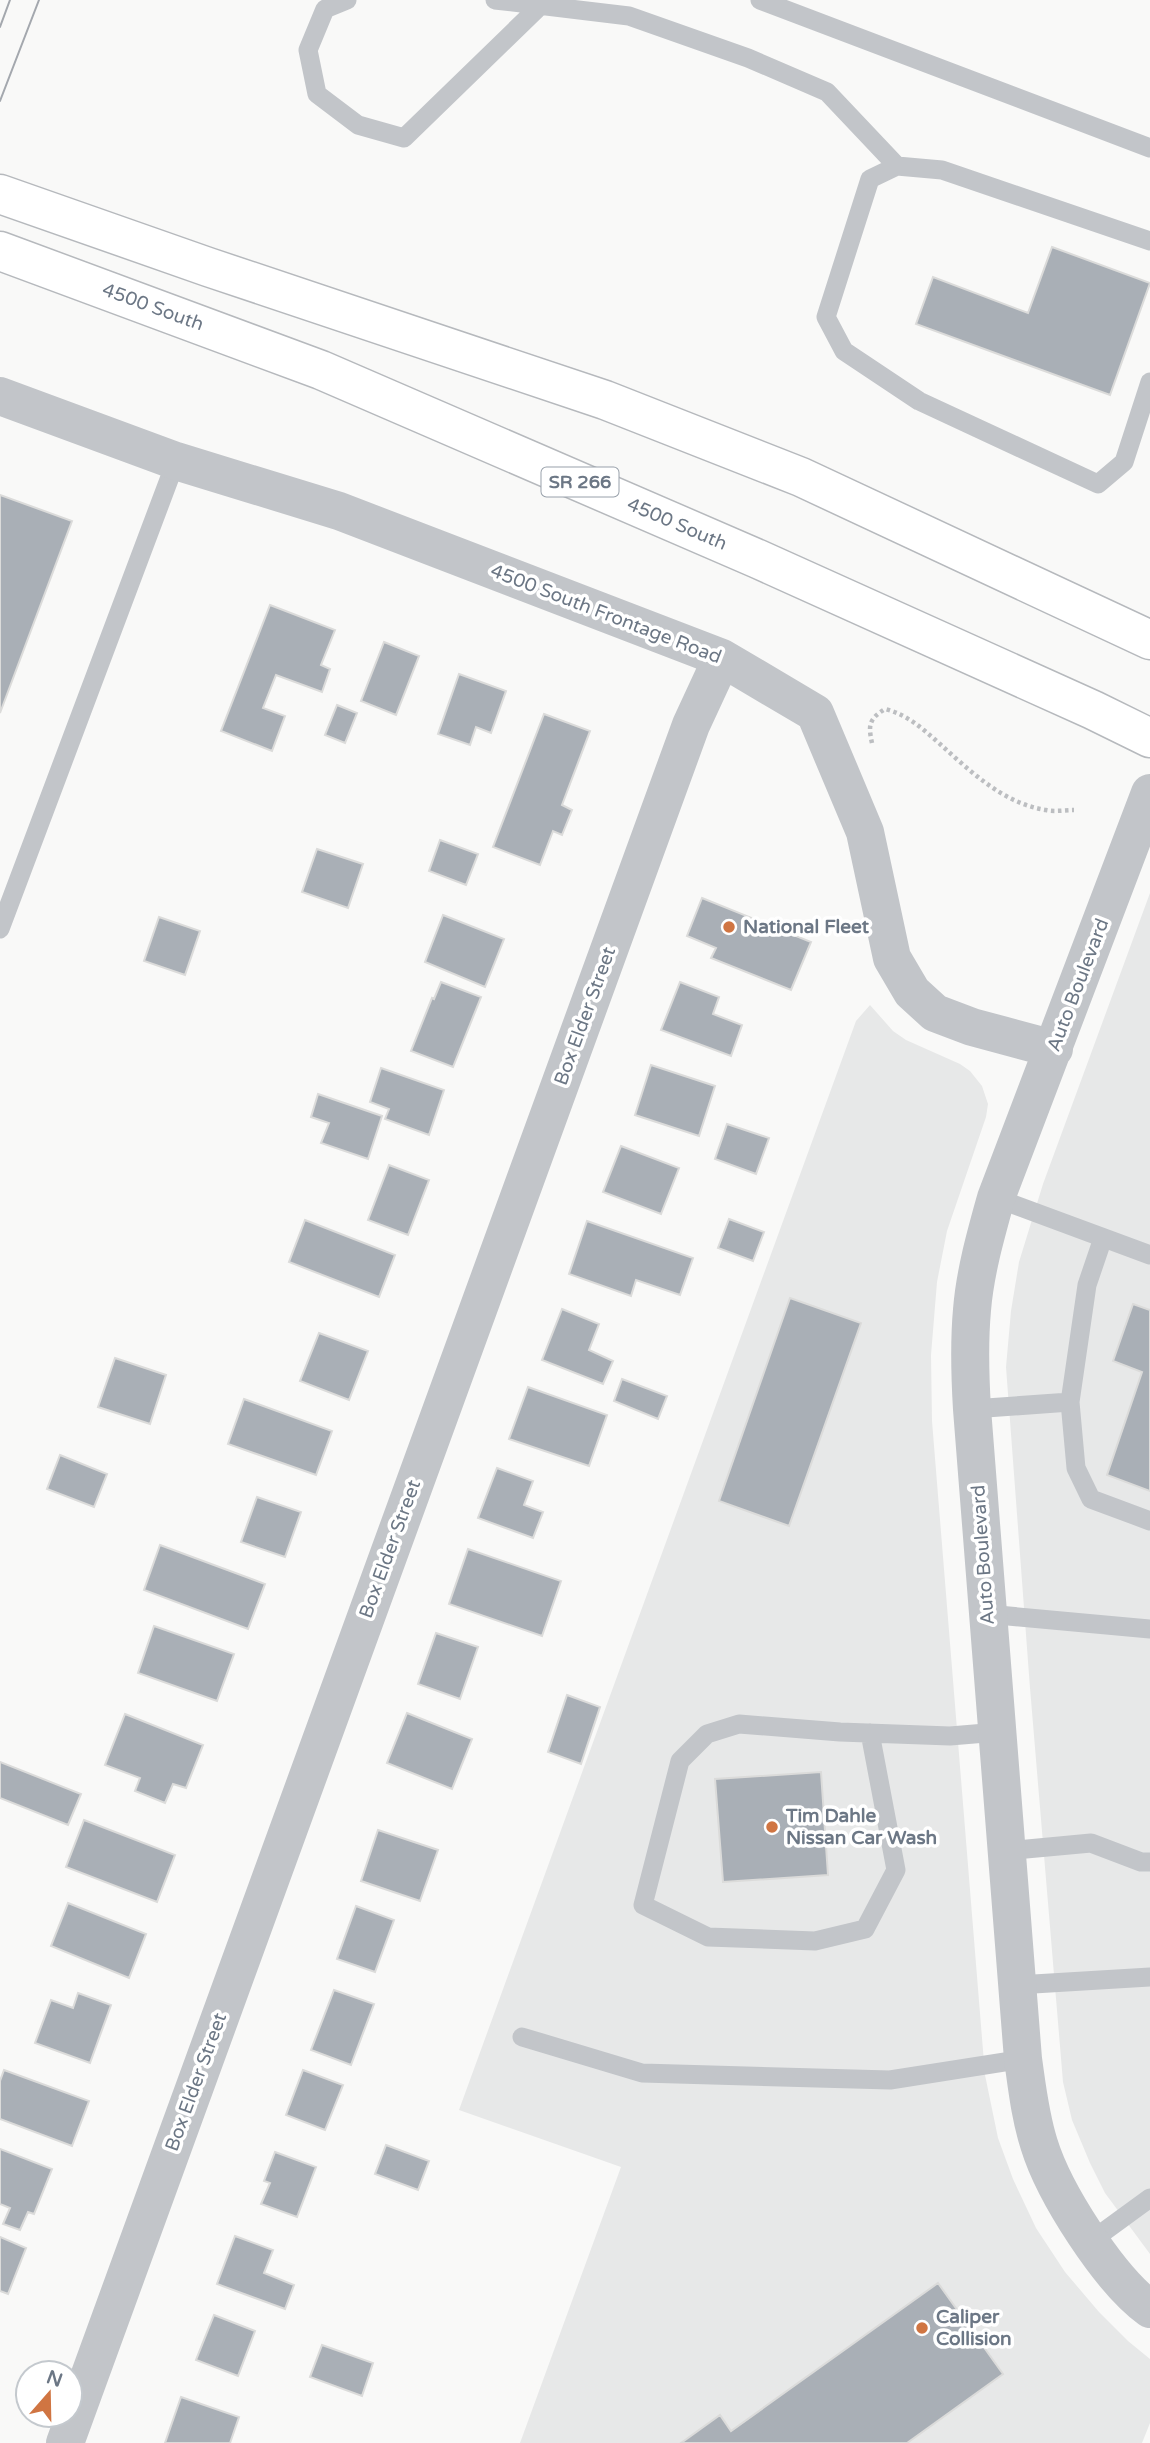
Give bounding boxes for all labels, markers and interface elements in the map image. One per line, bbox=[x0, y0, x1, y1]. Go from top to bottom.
street label: 4500 South bbox=[99, 278, 207, 336]
road number: SR 266 bbox=[542, 468, 618, 496]
street label: 4500 South bbox=[624, 493, 730, 555]
street label: 4500 South Frontage Road bbox=[487, 560, 725, 668]
place label: National Fleet bbox=[743, 916, 870, 938]
street label: Auto Boulevard bbox=[1043, 916, 1113, 1054]
marker: National Fleet bbox=[721, 919, 737, 935]
street label: Box Elder Street bbox=[550, 944, 620, 1088]
street label: Box Elder Street bbox=[355, 1477, 425, 1621]
street label: Auto Boulevard bbox=[967, 1484, 999, 1626]
place label: Tim Dahle Nissan Car Wash bbox=[785, 1805, 937, 1849]
marker: Tim Dahle Nissan Car Wash bbox=[764, 1819, 780, 1835]
street label: Box Elder Street bbox=[161, 2010, 231, 2154]
place label: Caliper Collision bbox=[936, 2306, 1012, 2350]
marker: Caliper Collision bbox=[914, 2320, 930, 2336]
north arrow bbox=[14, 2359, 84, 2429]
text: N bbox=[44, 2366, 65, 2392]

